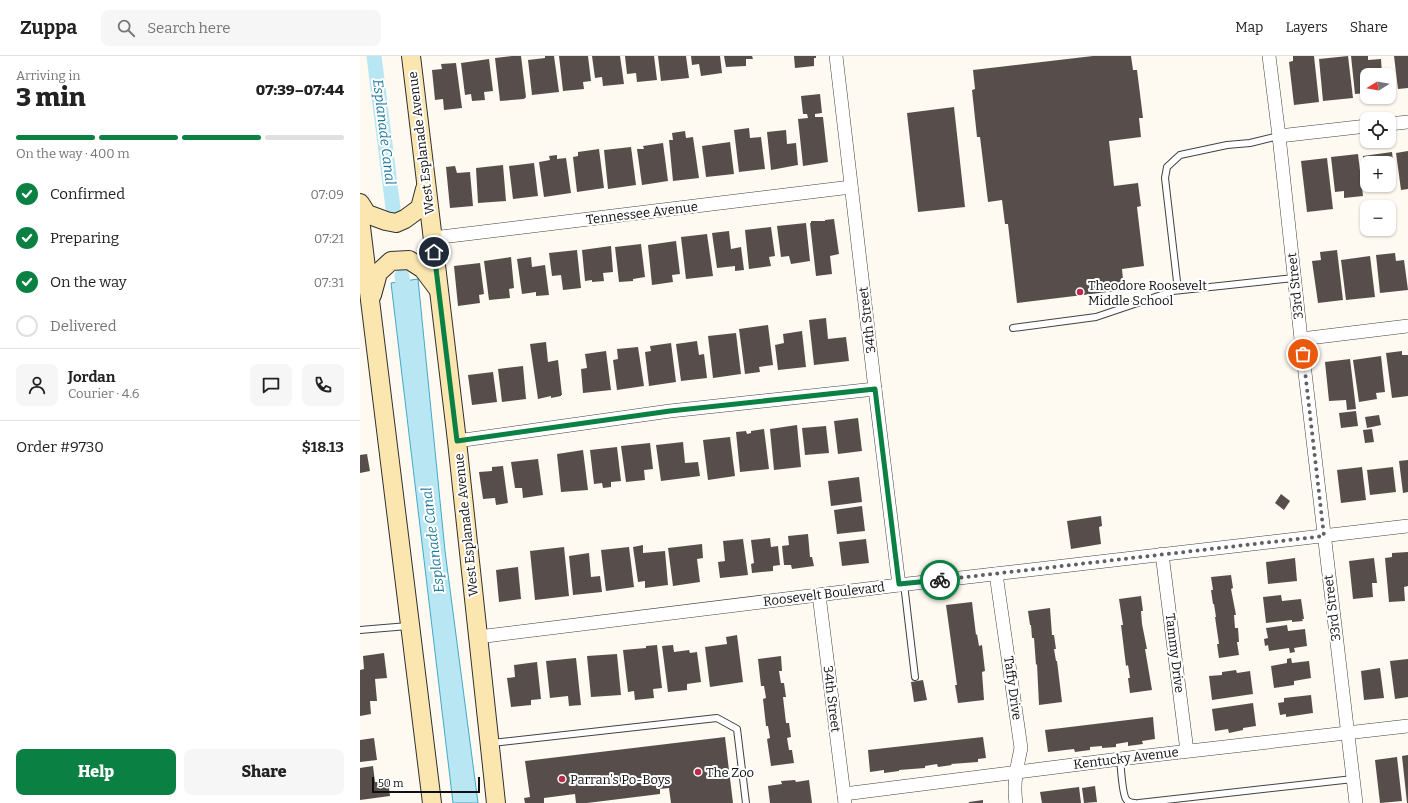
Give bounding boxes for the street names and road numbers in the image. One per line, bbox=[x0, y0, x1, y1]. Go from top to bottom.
street label: West Esplanade Avenue bbox=[405, 71, 437, 215]
street label: Tennessee Avenue bbox=[585, 199, 699, 227]
street label: 33rd Street bbox=[1284, 252, 1306, 320]
street label: 34th Street bbox=[855, 286, 879, 354]
street label: West Esplanade Avenue bbox=[451, 453, 481, 597]
street label: 33rd Street bbox=[1320, 574, 1344, 642]
street label: Roosevelt Boulevard bbox=[762, 579, 886, 609]
street label: Tammy Drive bbox=[1163, 612, 1187, 694]
street label: Taffy Drive bbox=[1001, 655, 1025, 721]
street label: 34th Street bbox=[820, 665, 844, 733]
street label: Kentucky Avenue bbox=[1073, 744, 1179, 772]

